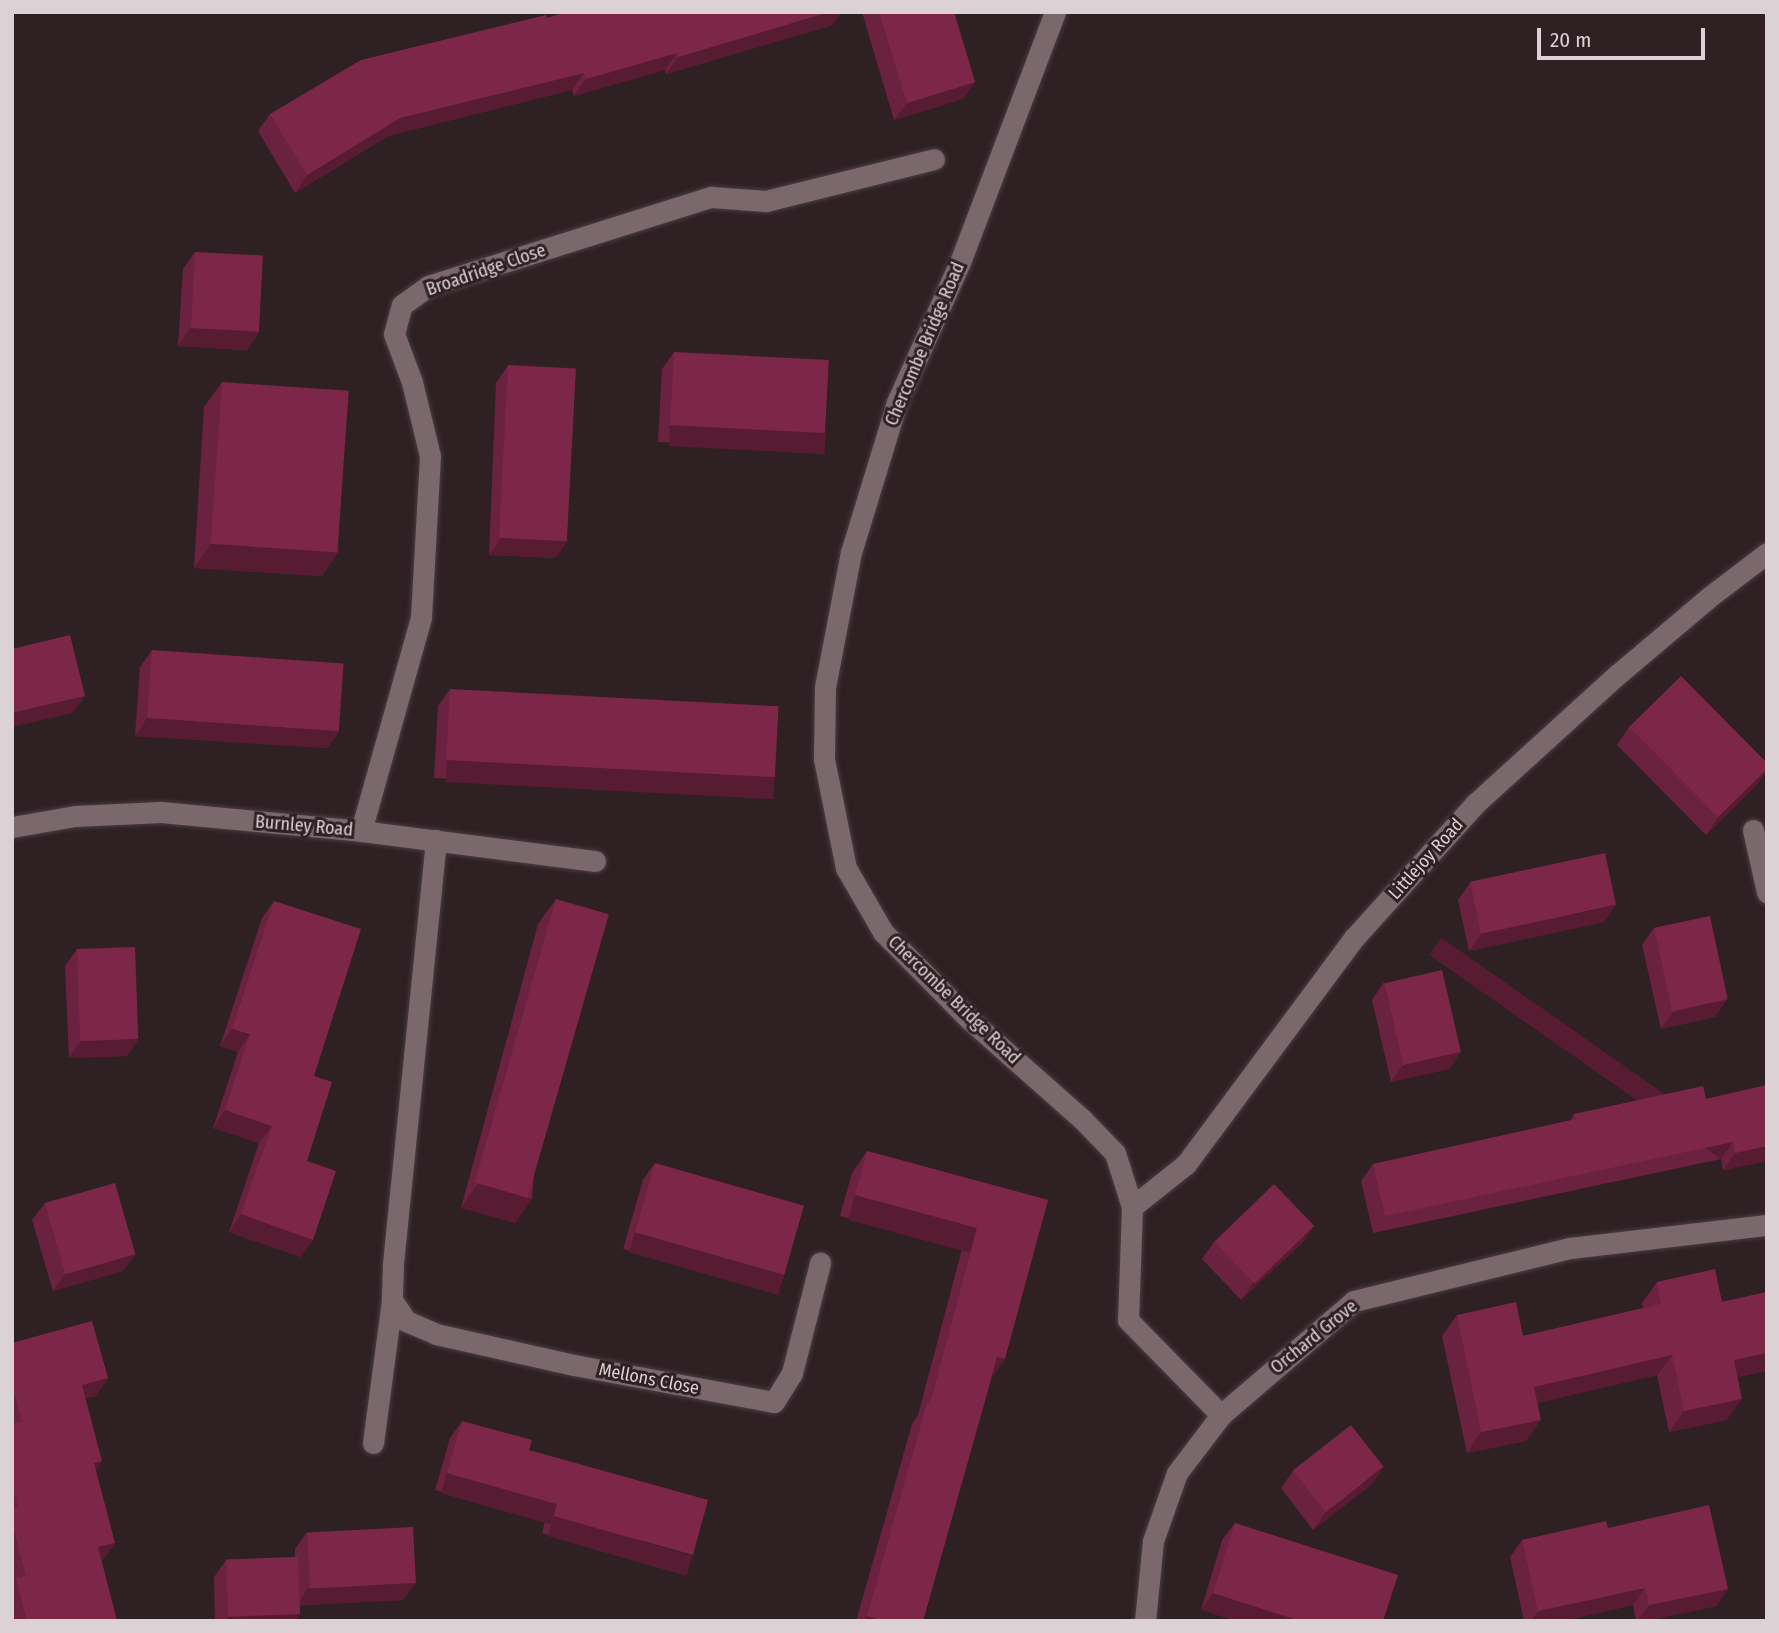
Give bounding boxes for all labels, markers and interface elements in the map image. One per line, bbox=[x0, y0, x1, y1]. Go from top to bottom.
scale bar bbox=[1541, 14, 1709, 58]
text: 20 m bbox=[1550, 27, 1591, 53]
street label: Broadridge Close bbox=[423, 239, 549, 301]
street label: Chercombe Bridge Road bbox=[881, 259, 969, 429]
street label: Burnley Road bbox=[254, 811, 354, 841]
street label: Littlejoy Road bbox=[1384, 814, 1468, 904]
street label: Chercombe Bridge Road bbox=[883, 931, 1025, 1069]
street label: Orchard Grove bbox=[1266, 1296, 1362, 1378]
street label: Mellons Close bbox=[597, 1359, 701, 1399]

